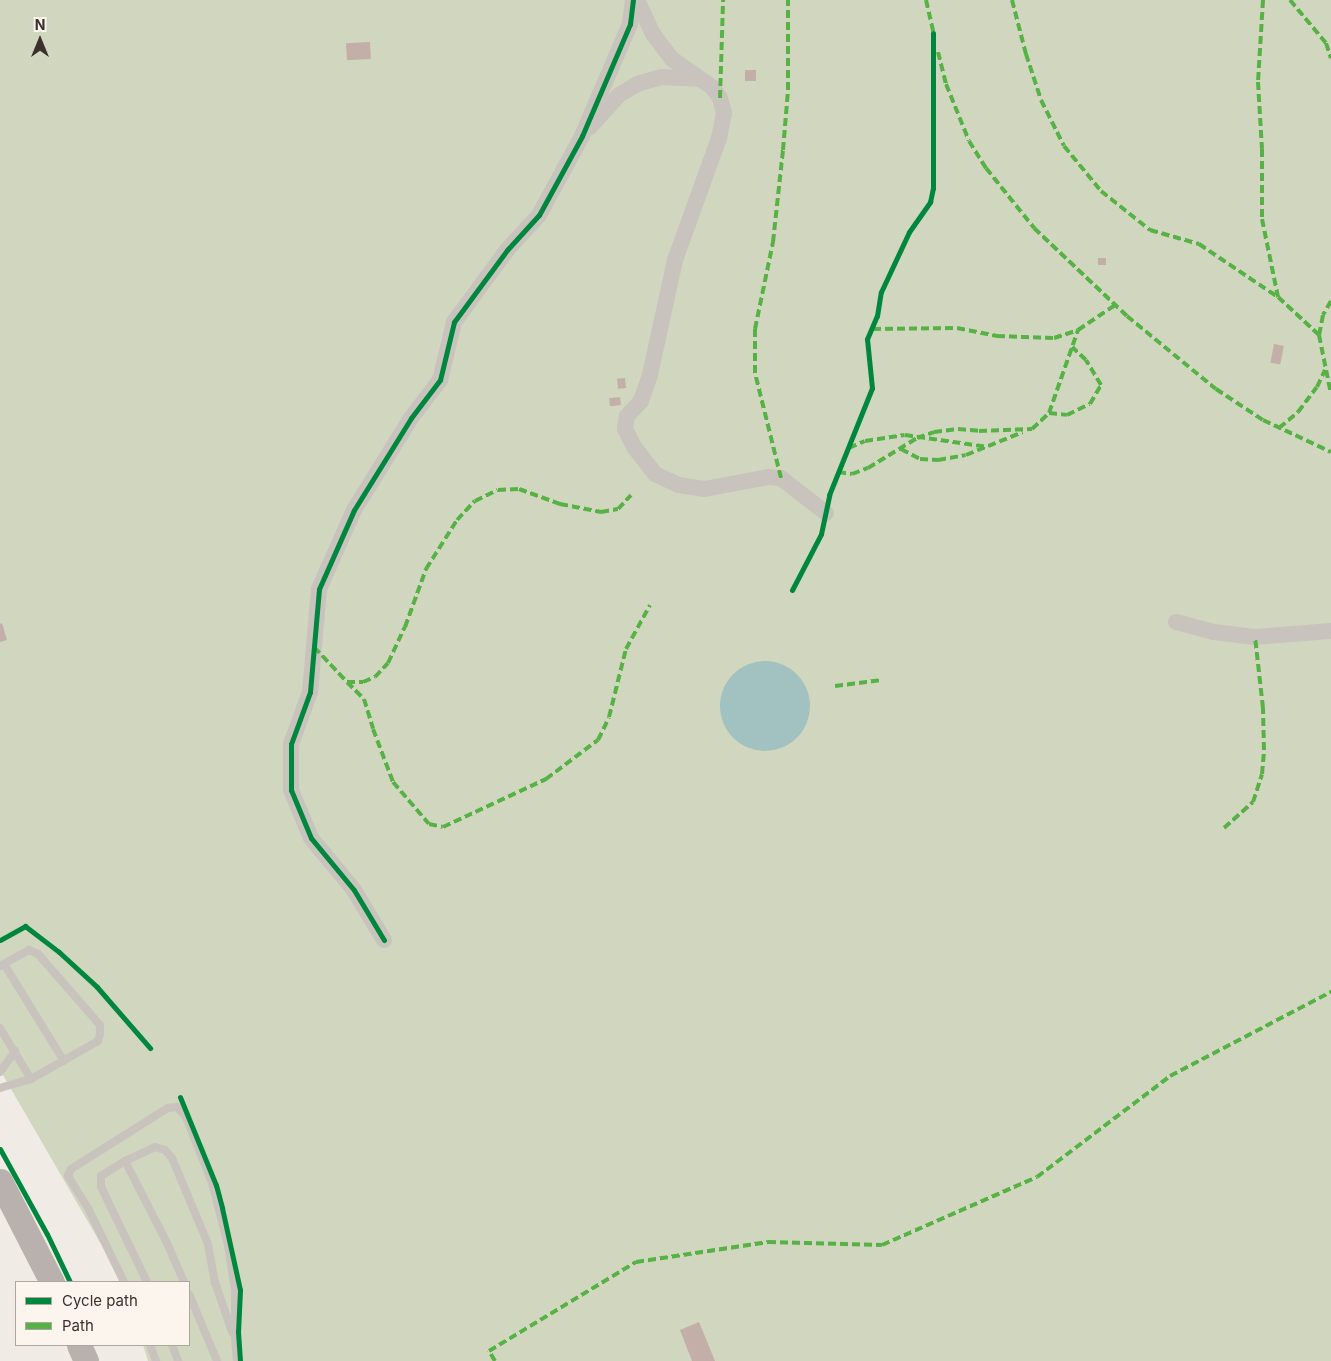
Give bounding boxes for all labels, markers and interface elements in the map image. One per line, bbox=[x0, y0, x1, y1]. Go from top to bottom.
north arrow bbox=[15, 15, 65, 65]
text: N bbox=[35, 16, 45, 33]
legend bbox=[15, 1281, 190, 1346]
text: Cycle path bbox=[62, 1291, 138, 1310]
text: Path bbox=[62, 1316, 94, 1335]

